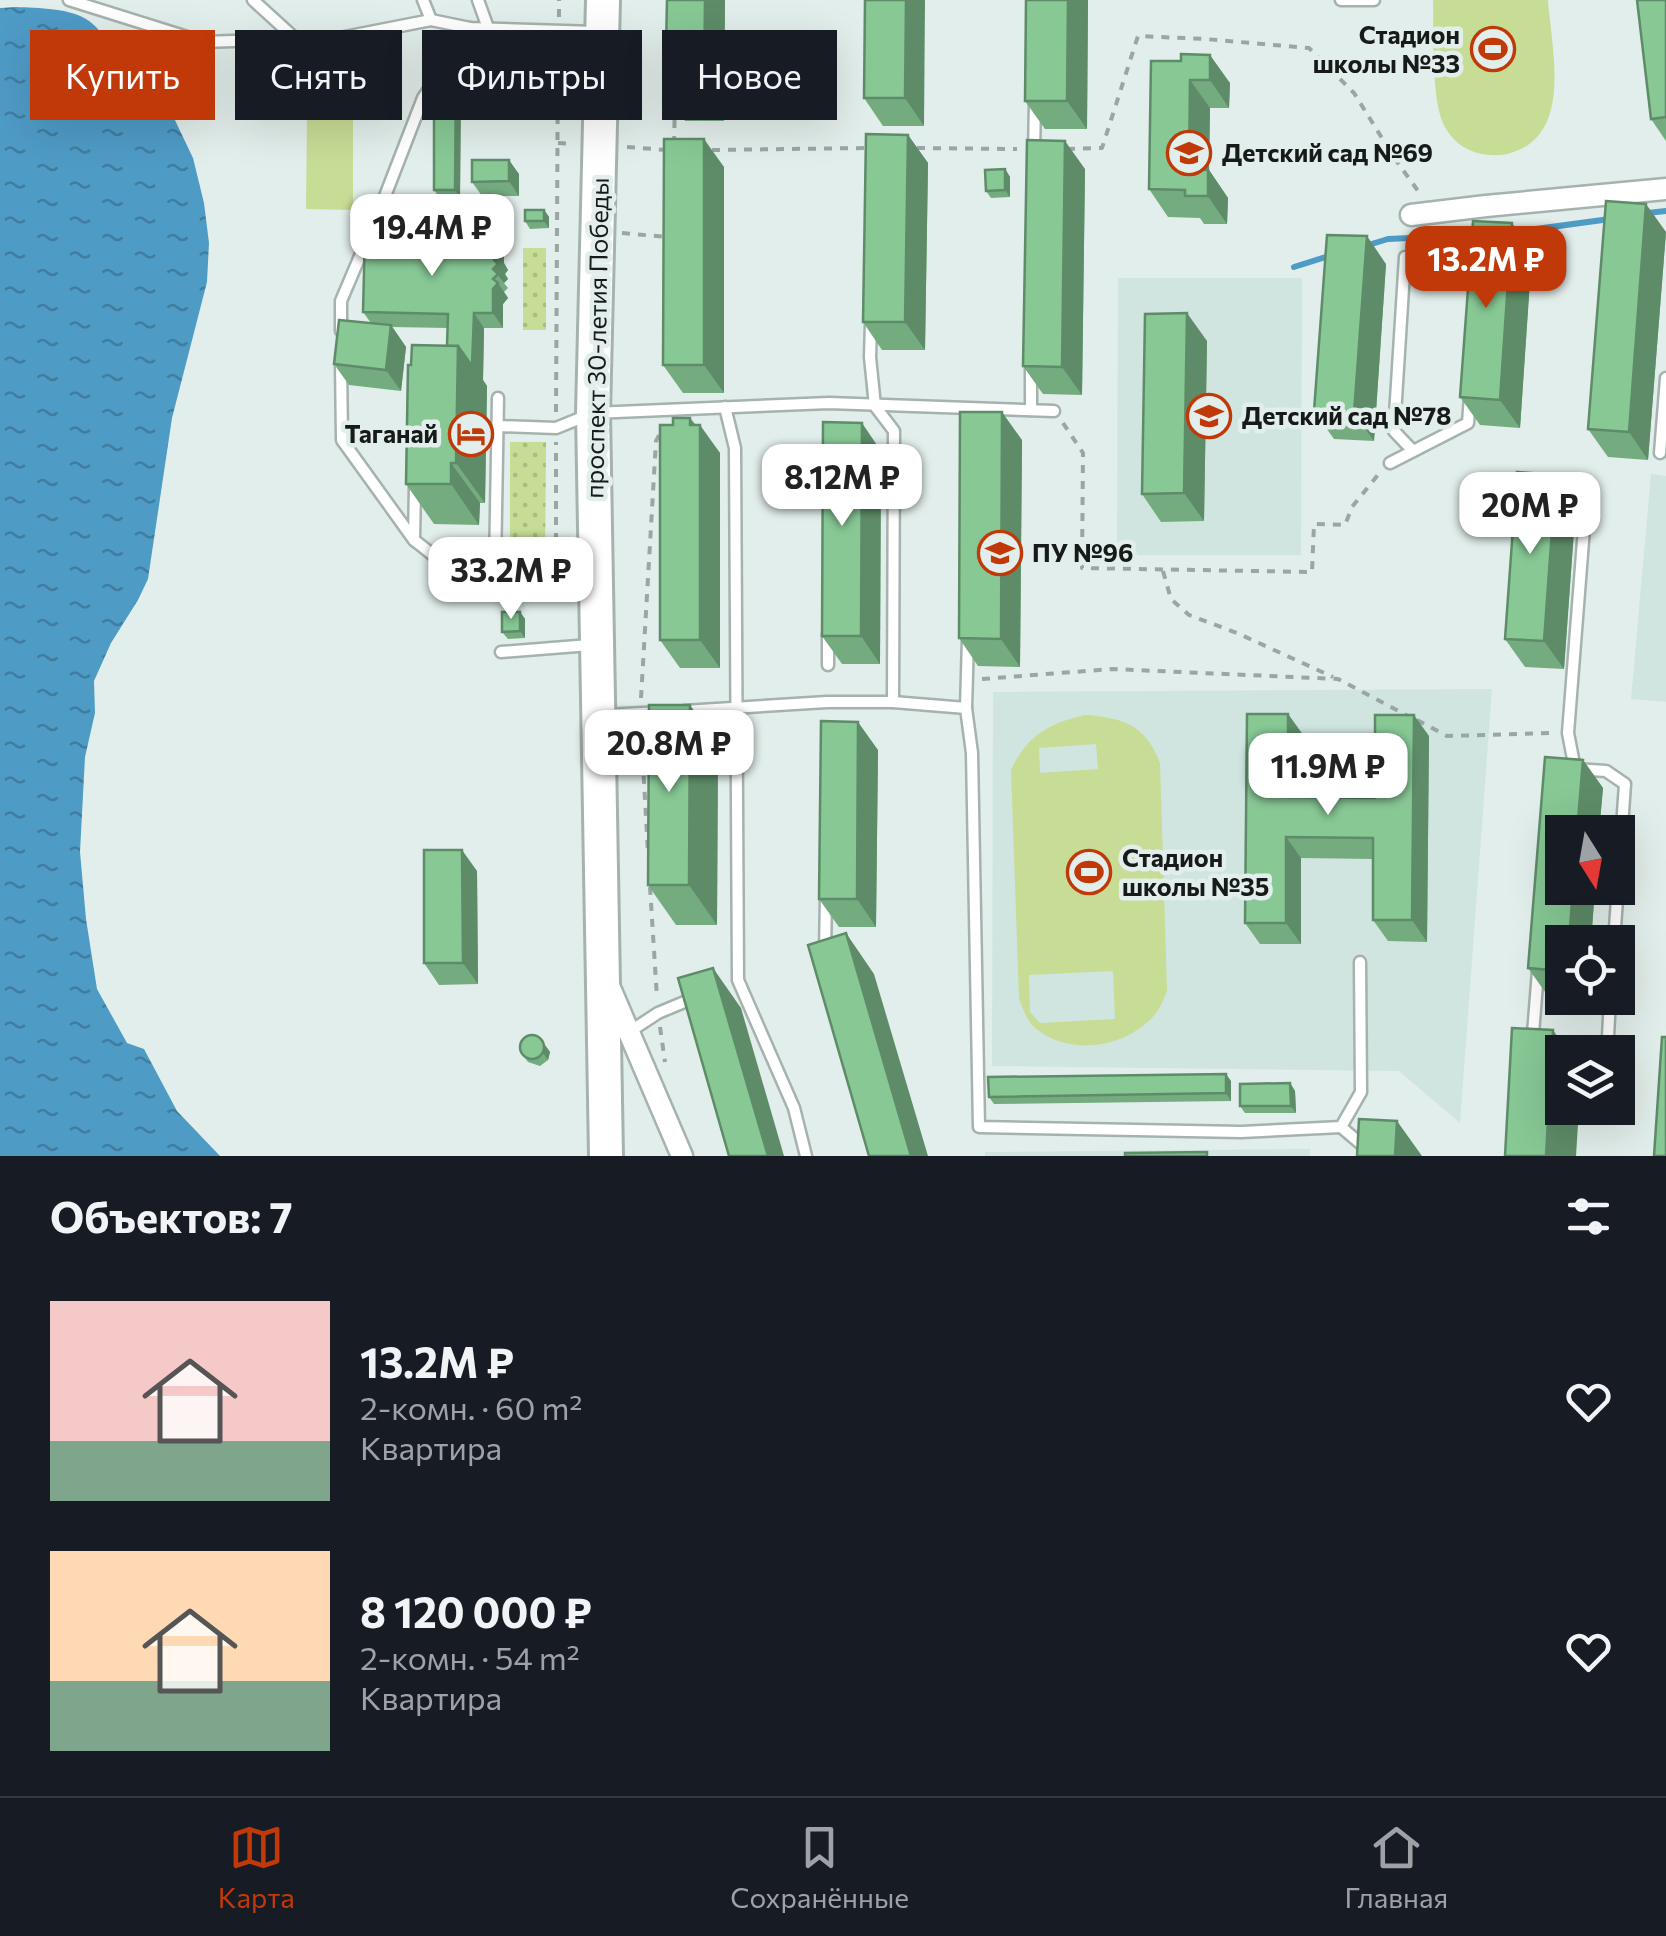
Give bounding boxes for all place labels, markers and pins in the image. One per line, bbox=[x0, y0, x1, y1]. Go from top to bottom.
place label: Стадион школы №33 bbox=[1313, 19, 1460, 78]
sports icon: Стадион школы №33 bbox=[1470, 26, 1516, 72]
school or university icon: Детский сад №69 bbox=[1166, 130, 1212, 176]
place label: Детский сад №69 bbox=[1222, 137, 1433, 167]
pin: 19.4M ₽ bbox=[340, 194, 524, 279]
pin: 13.2M ₽ bbox=[1394, 226, 1578, 311]
school or university icon: Детский сад №78 bbox=[1186, 393, 1232, 439]
place label: Детский сад №78 bbox=[1242, 400, 1452, 430]
hotel icon: Таганай bbox=[448, 411, 494, 457]
place label: Таганай bbox=[344, 418, 438, 448]
pin: 8.12M ₽ bbox=[750, 444, 934, 529]
pin: 20M ₽ bbox=[1460, 472, 1600, 557]
school or university icon: ПУ №96 bbox=[977, 530, 1023, 576]
pin: 33.2M ₽ bbox=[419, 537, 603, 622]
place label: ПУ №96 bbox=[1032, 537, 1133, 567]
pin: 20.8M ₽ bbox=[577, 710, 761, 795]
pin: 11.9M ₽ bbox=[1236, 733, 1420, 818]
place label: Стадион школы №35 bbox=[1122, 842, 1269, 901]
sports icon: Стадион школы №35 bbox=[1066, 849, 1112, 895]

